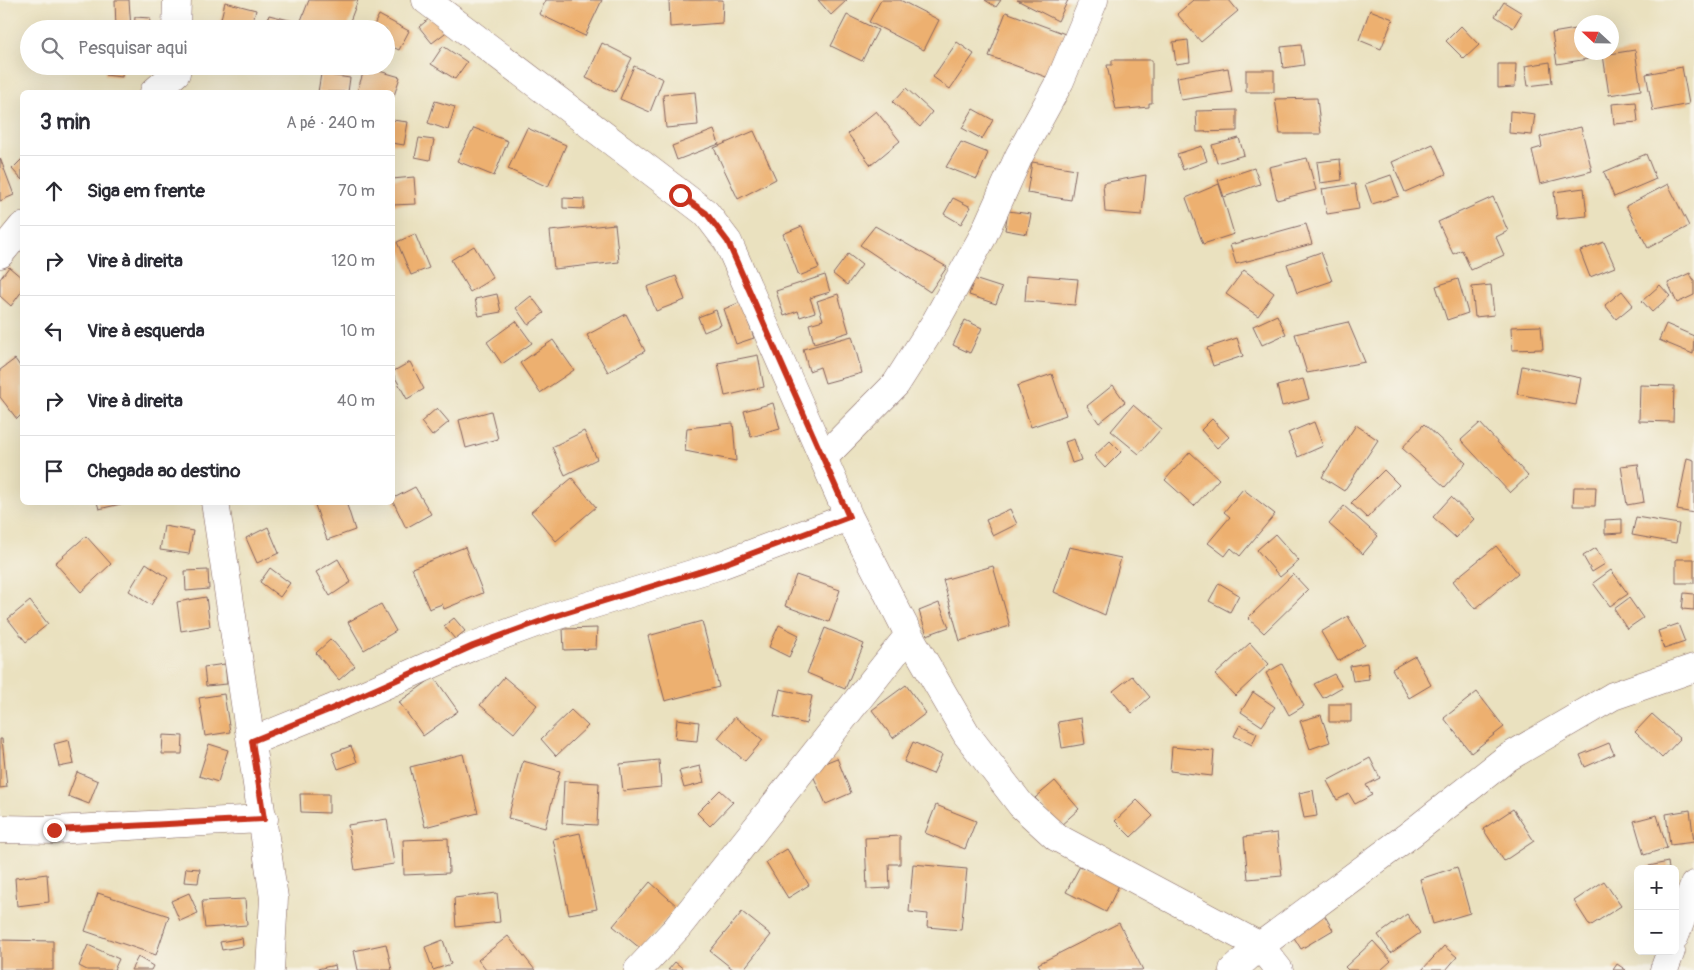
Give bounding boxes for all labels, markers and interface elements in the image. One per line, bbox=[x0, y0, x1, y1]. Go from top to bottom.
north arrow bbox=[1574, 15, 1619, 60]
search box bbox=[20, 20, 395, 75]
icon: search bbox=[38, 34, 66, 62]
text: Pesquisar aqui bbox=[78, 36, 187, 60]
text: 3 min bbox=[40, 109, 90, 136]
text: A pé · 240 m bbox=[286, 113, 375, 133]
icon: ahead bbox=[40, 177, 68, 205]
text: Siga em frente bbox=[87, 179, 205, 203]
text: 70 m bbox=[338, 181, 375, 201]
route start bbox=[669, 184, 692, 207]
icon: right bbox=[40, 247, 68, 275]
text: Vire à direita bbox=[87, 249, 183, 273]
text: 120 m bbox=[331, 251, 375, 271]
icon: left bbox=[40, 317, 68, 345]
text: Vire à esquerda bbox=[87, 319, 205, 343]
text: 10 m bbox=[340, 321, 375, 341]
icon: right bbox=[40, 387, 68, 415]
text: Vire à direita bbox=[87, 389, 183, 413]
text: 40 m bbox=[337, 391, 375, 411]
icon: arrive bbox=[40, 457, 68, 485]
text: Chegada ao destino bbox=[87, 459, 240, 483]
route end bbox=[43, 819, 66, 842]
map controls bbox=[1634, 865, 1679, 955]
button: + bbox=[1634, 865, 1679, 910]
button: − bbox=[1634, 910, 1679, 955]

